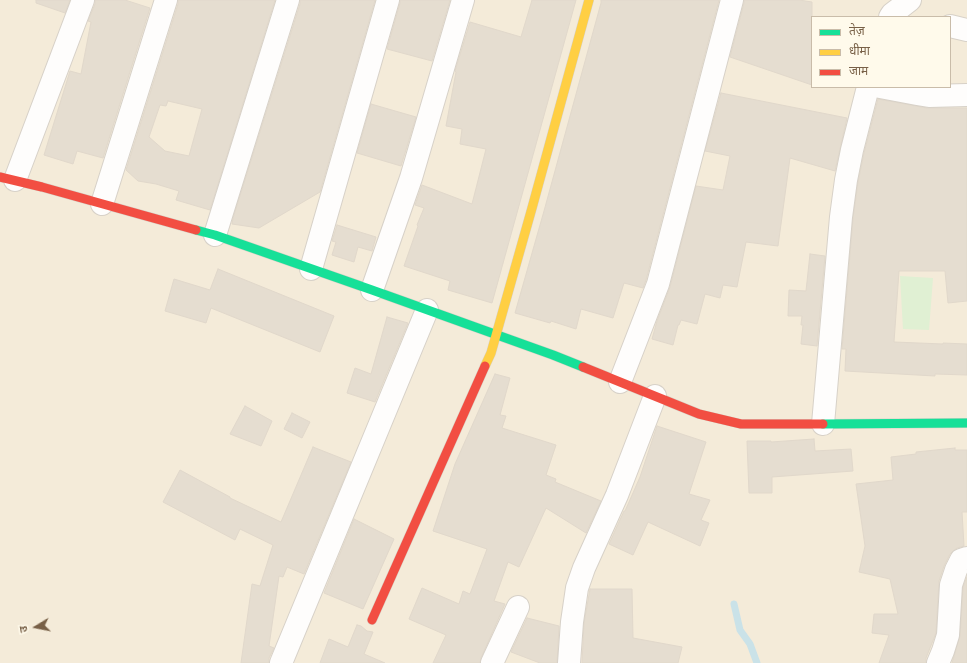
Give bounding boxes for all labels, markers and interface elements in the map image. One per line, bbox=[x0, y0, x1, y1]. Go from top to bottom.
legend bbox=[811, 16, 951, 88]
text: तेज़ bbox=[849, 25, 865, 37]
text: धीमा bbox=[849, 45, 870, 57]
text: जाम bbox=[849, 65, 868, 77]
north arrow bbox=[16, 607, 56, 647]
text: उ bbox=[18, 625, 30, 633]

